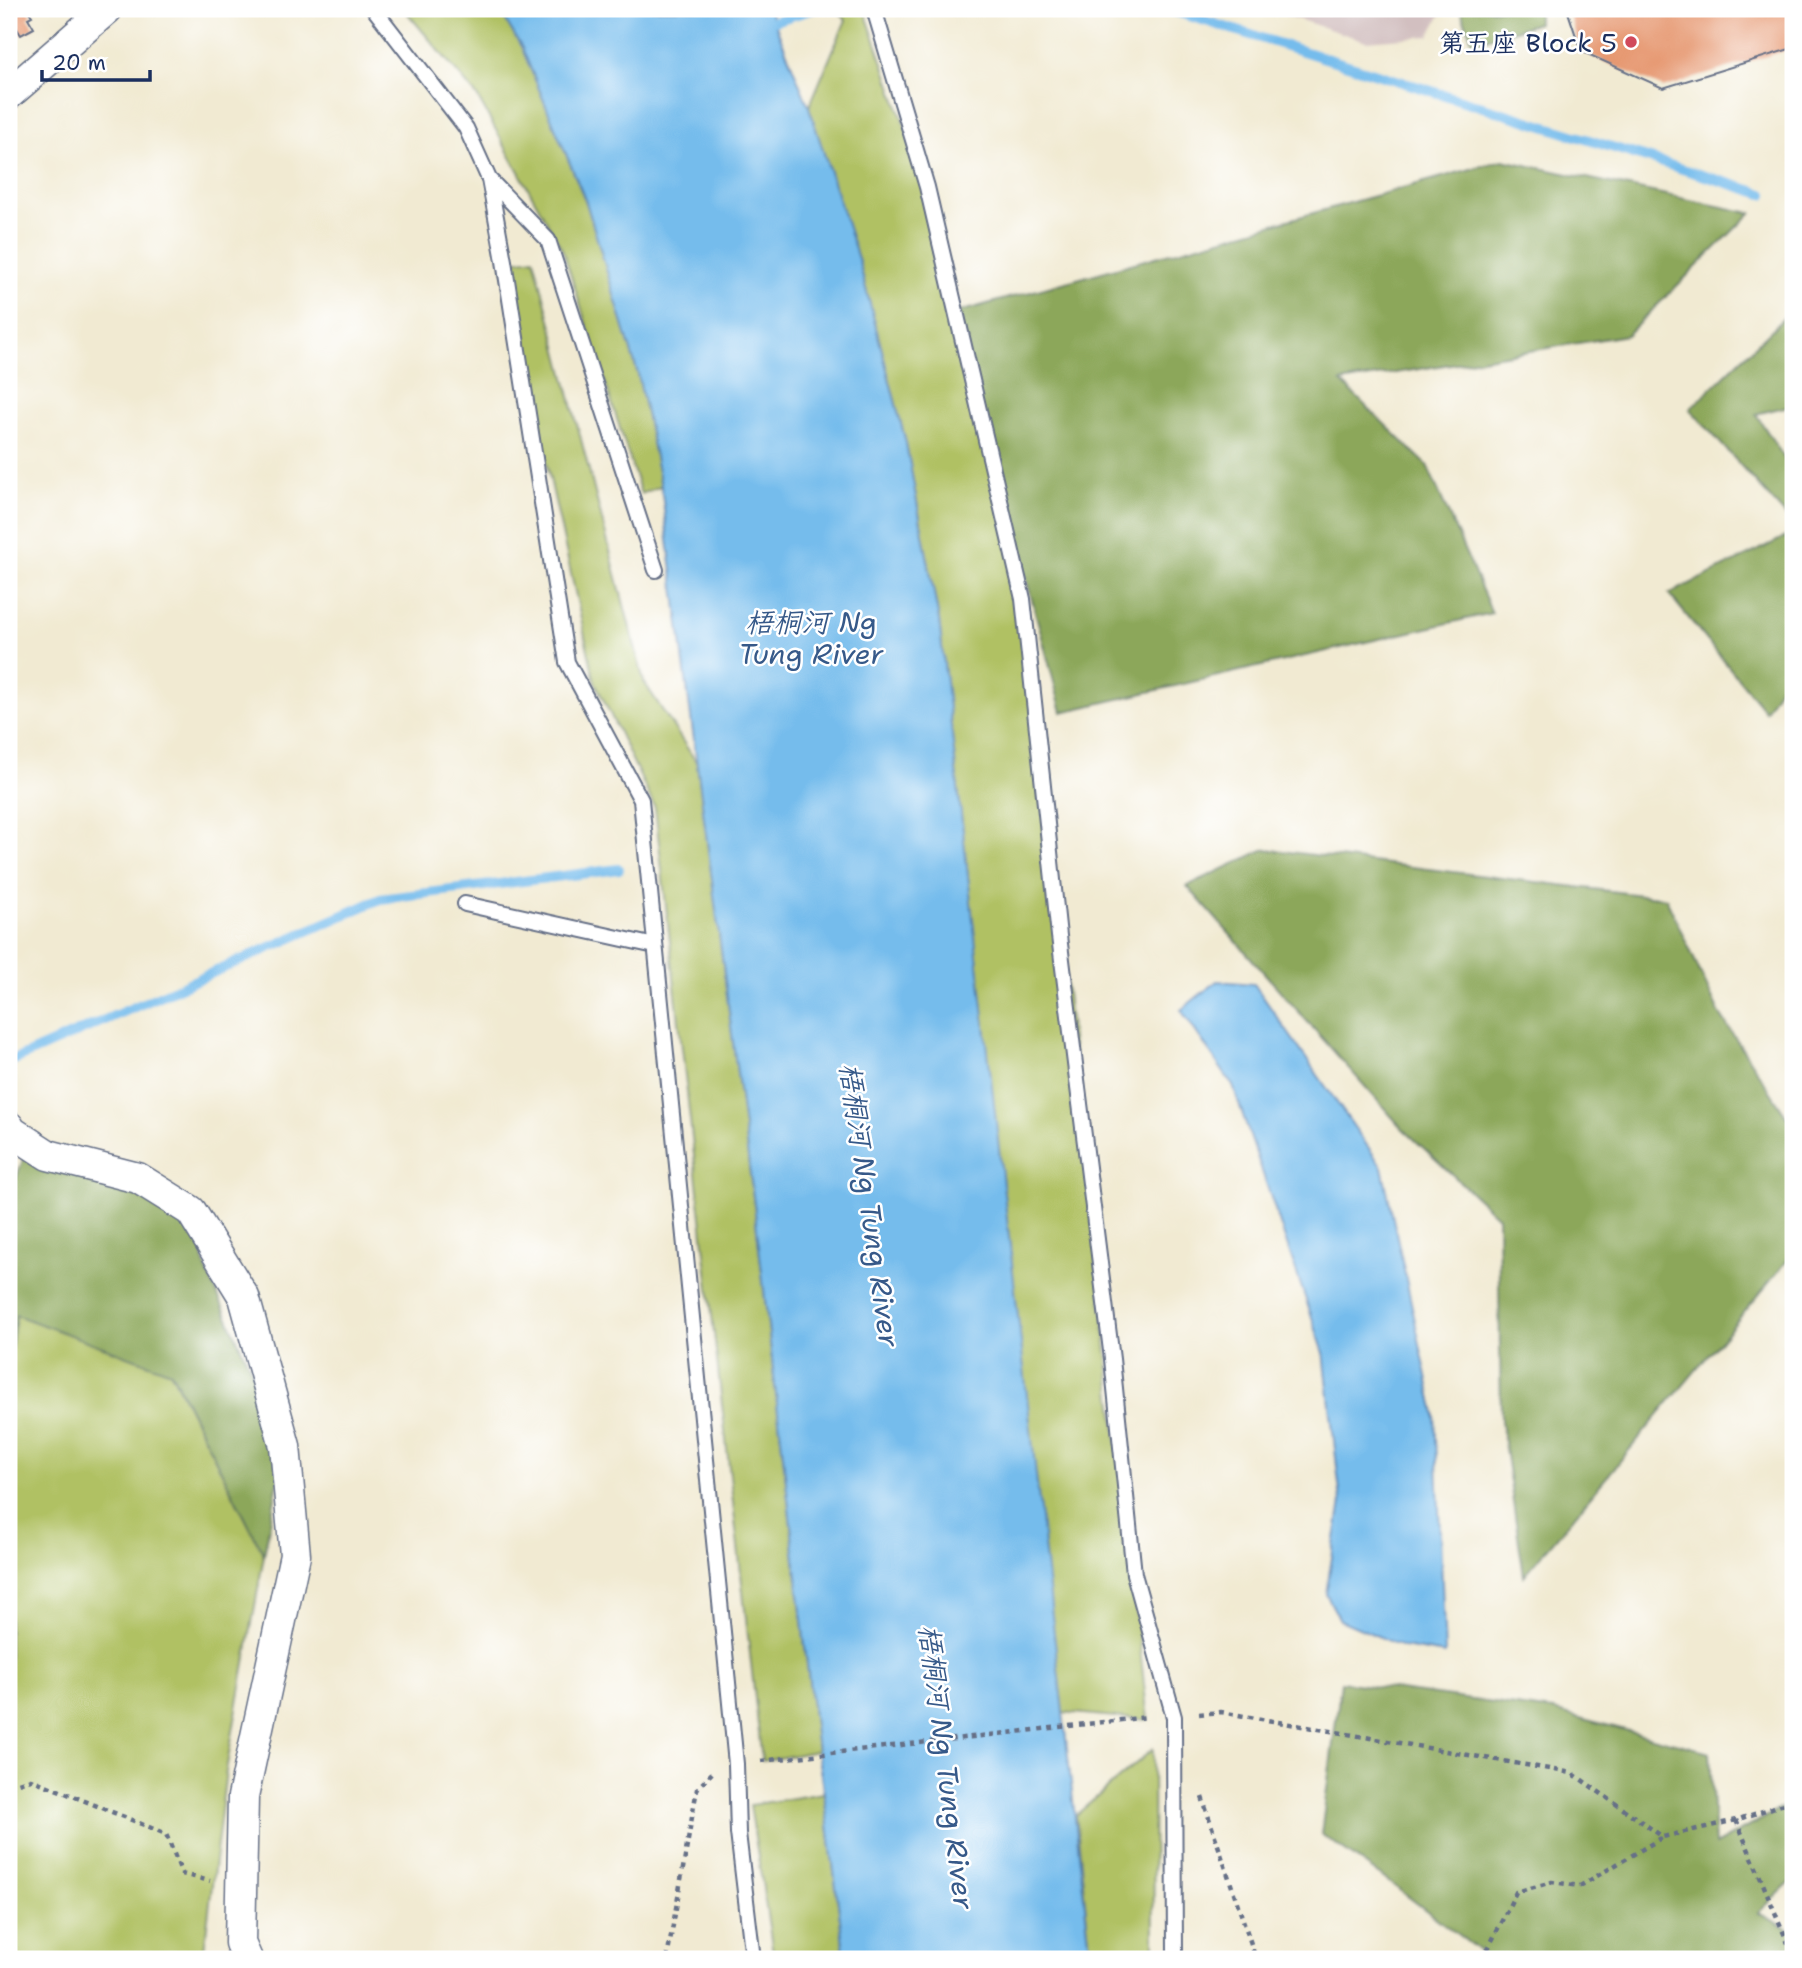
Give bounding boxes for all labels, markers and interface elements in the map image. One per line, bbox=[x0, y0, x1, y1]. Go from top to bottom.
place label: 第五座 Block 5 bbox=[1439, 25, 1617, 60]
marker: 第五座 Block 5 bbox=[1623, 34, 1639, 50]
scale bar bbox=[42, 38, 150, 82]
text: 20 m bbox=[52, 49, 106, 77]
water label: 梧桐河 Ng Tung River bbox=[738, 603, 884, 673]
water label: 梧桐河 Ng Tung River bbox=[831, 1060, 909, 1350]
water label: 梧桐河 Ng Tung River bbox=[911, 1622, 983, 1912]

